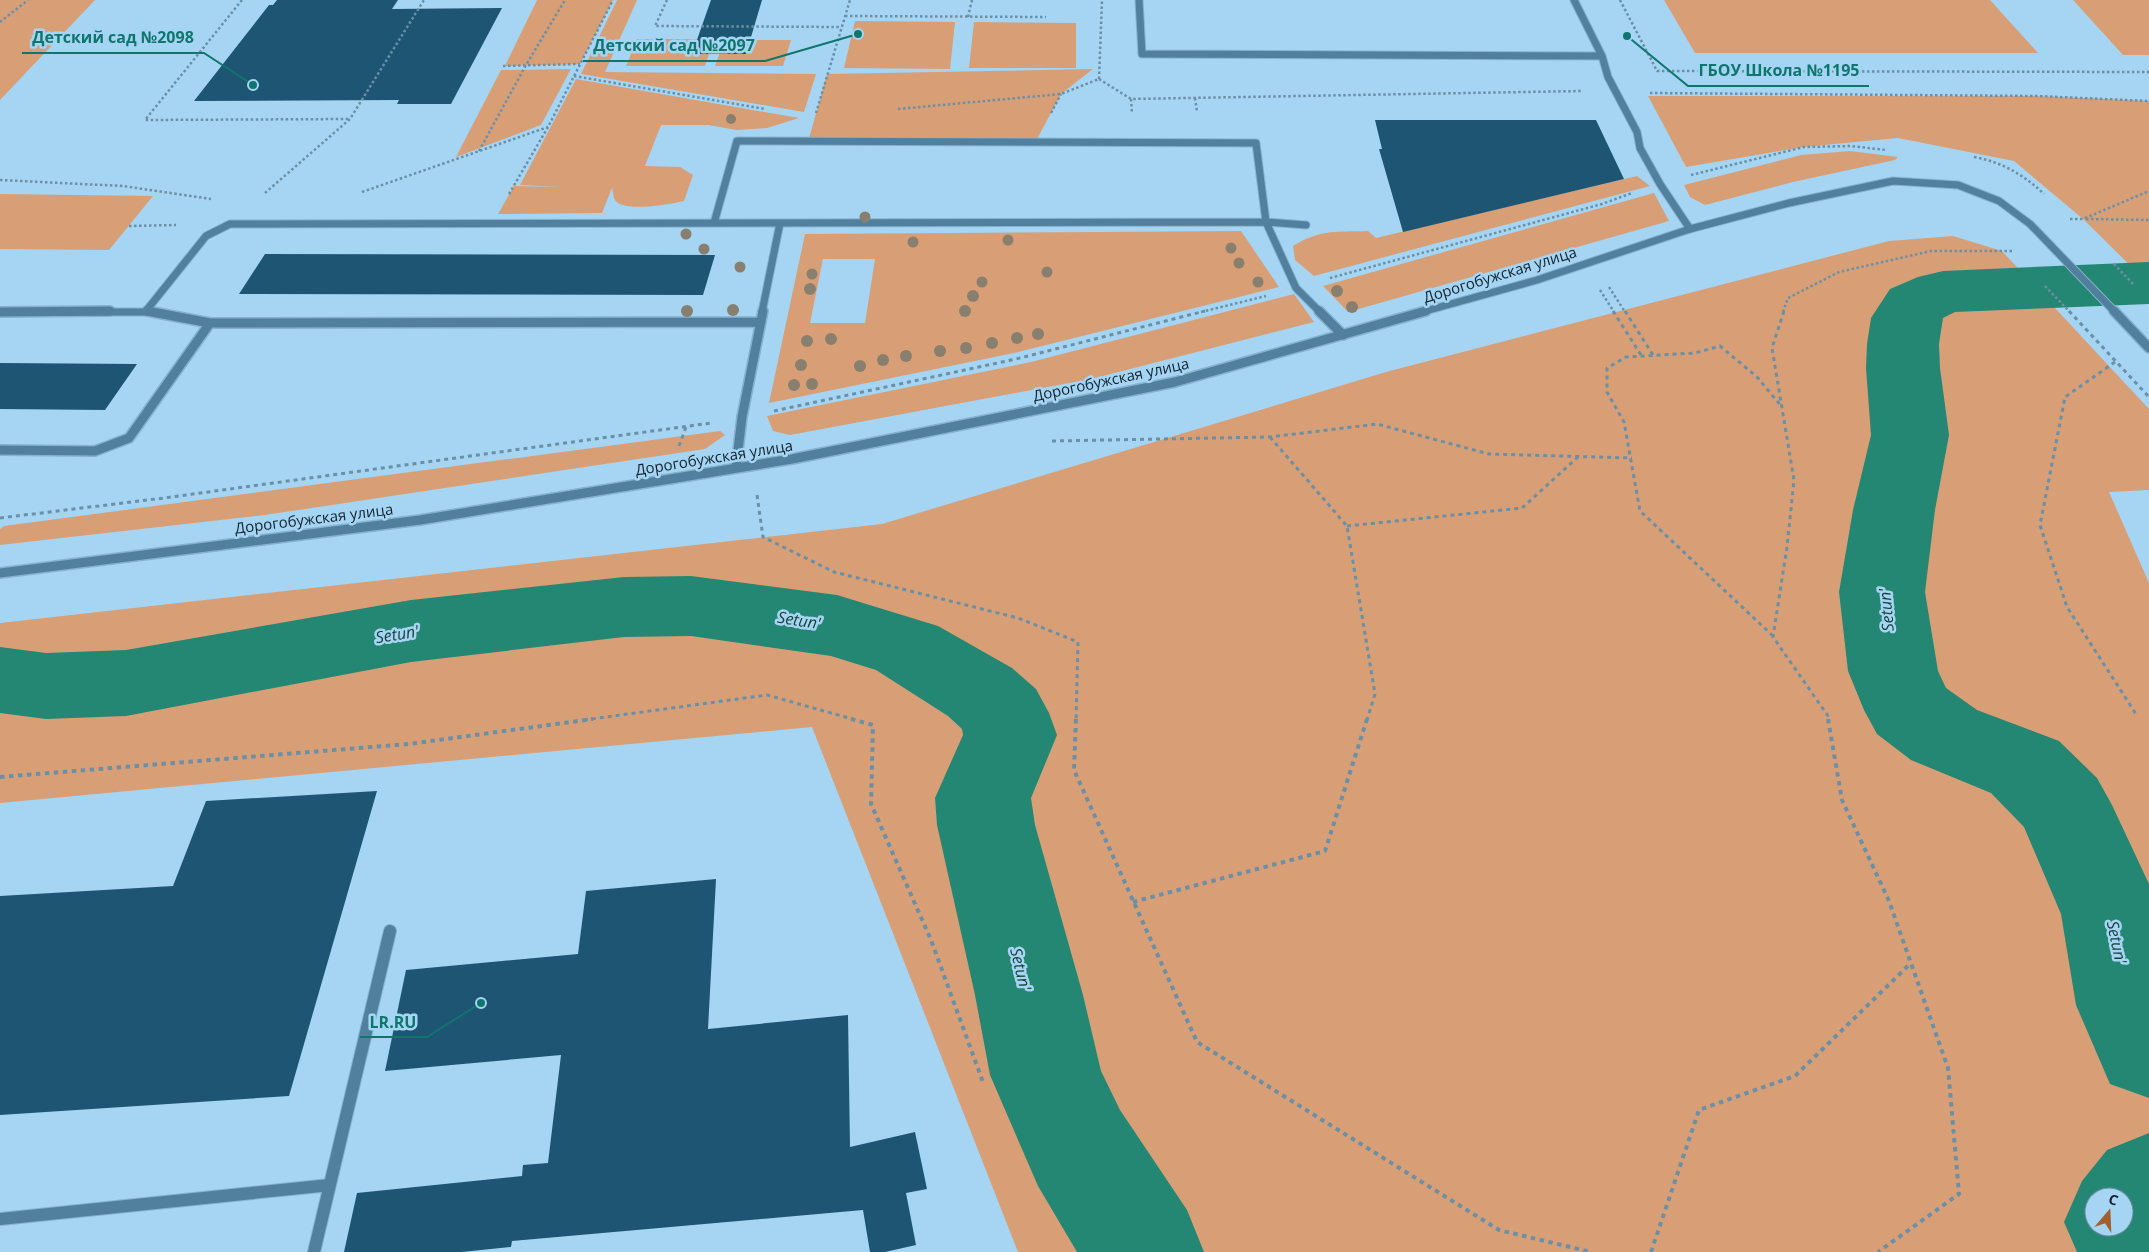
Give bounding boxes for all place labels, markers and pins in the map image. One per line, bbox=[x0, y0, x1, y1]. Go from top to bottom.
callout: Детский сад №2098 bbox=[22, 22, 204, 53]
callout: Детский сад №2097 bbox=[583, 30, 765, 61]
callout: ГБОУ Школа №1195 bbox=[1688, 55, 1869, 86]
callout: LR.RU bbox=[360, 1006, 427, 1037]

